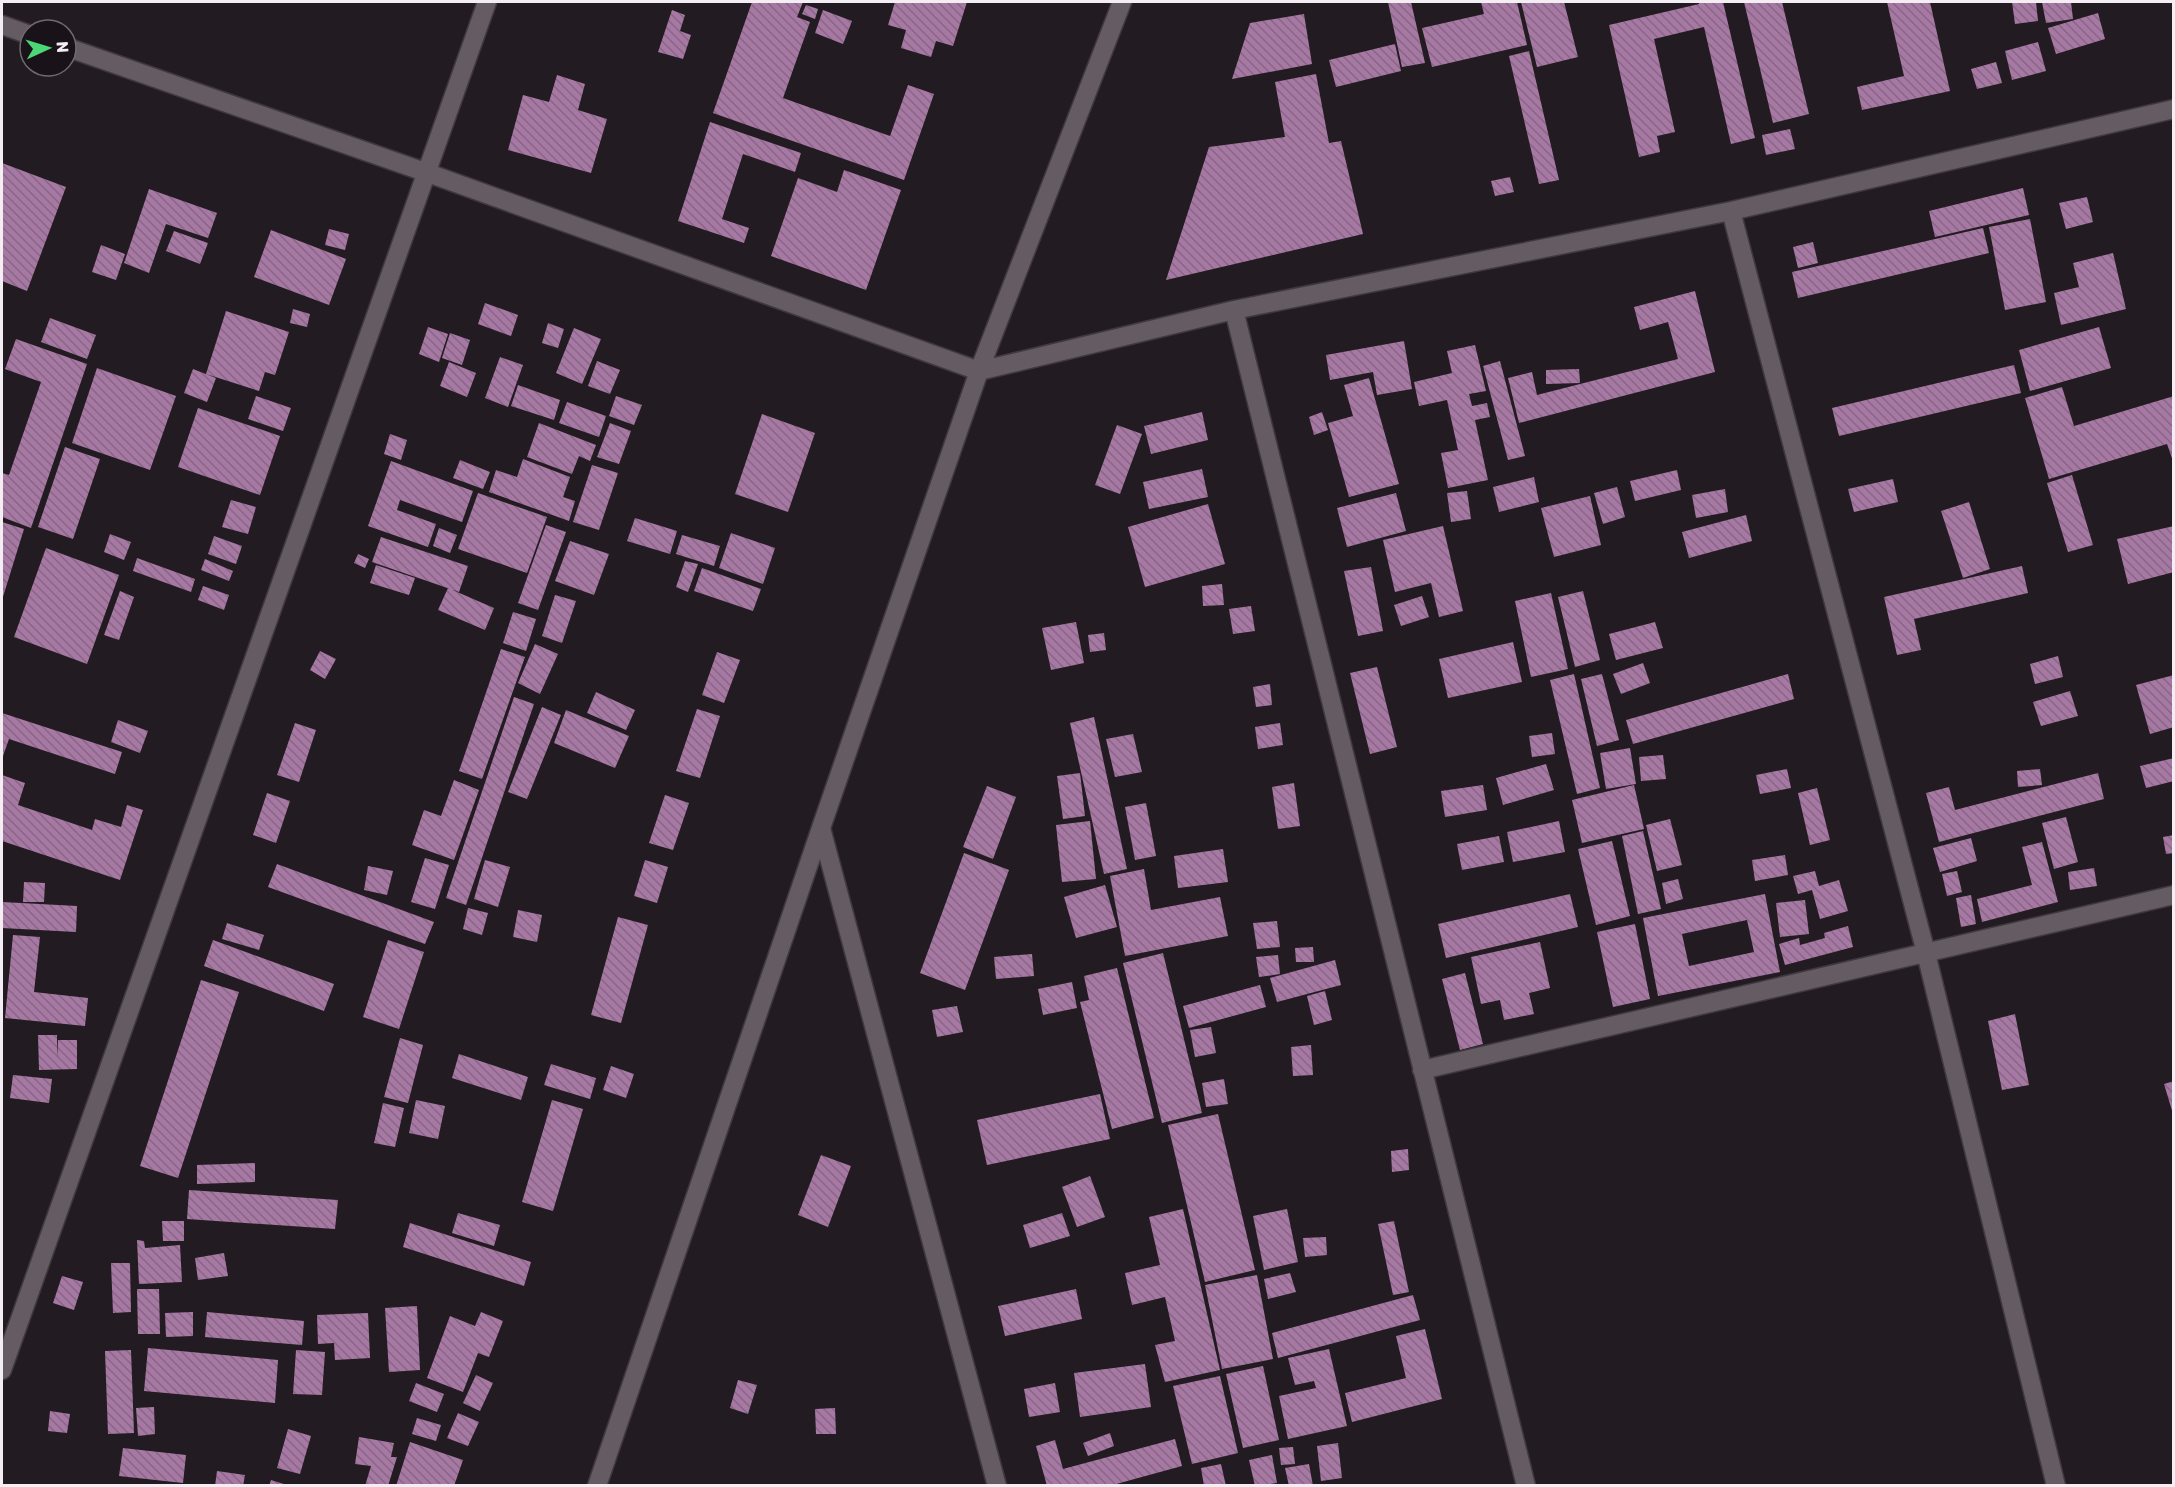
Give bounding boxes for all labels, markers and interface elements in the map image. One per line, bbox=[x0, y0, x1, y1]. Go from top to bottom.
north arrow bbox=[18, 18, 78, 78]
text: N bbox=[53, 41, 72, 53]

